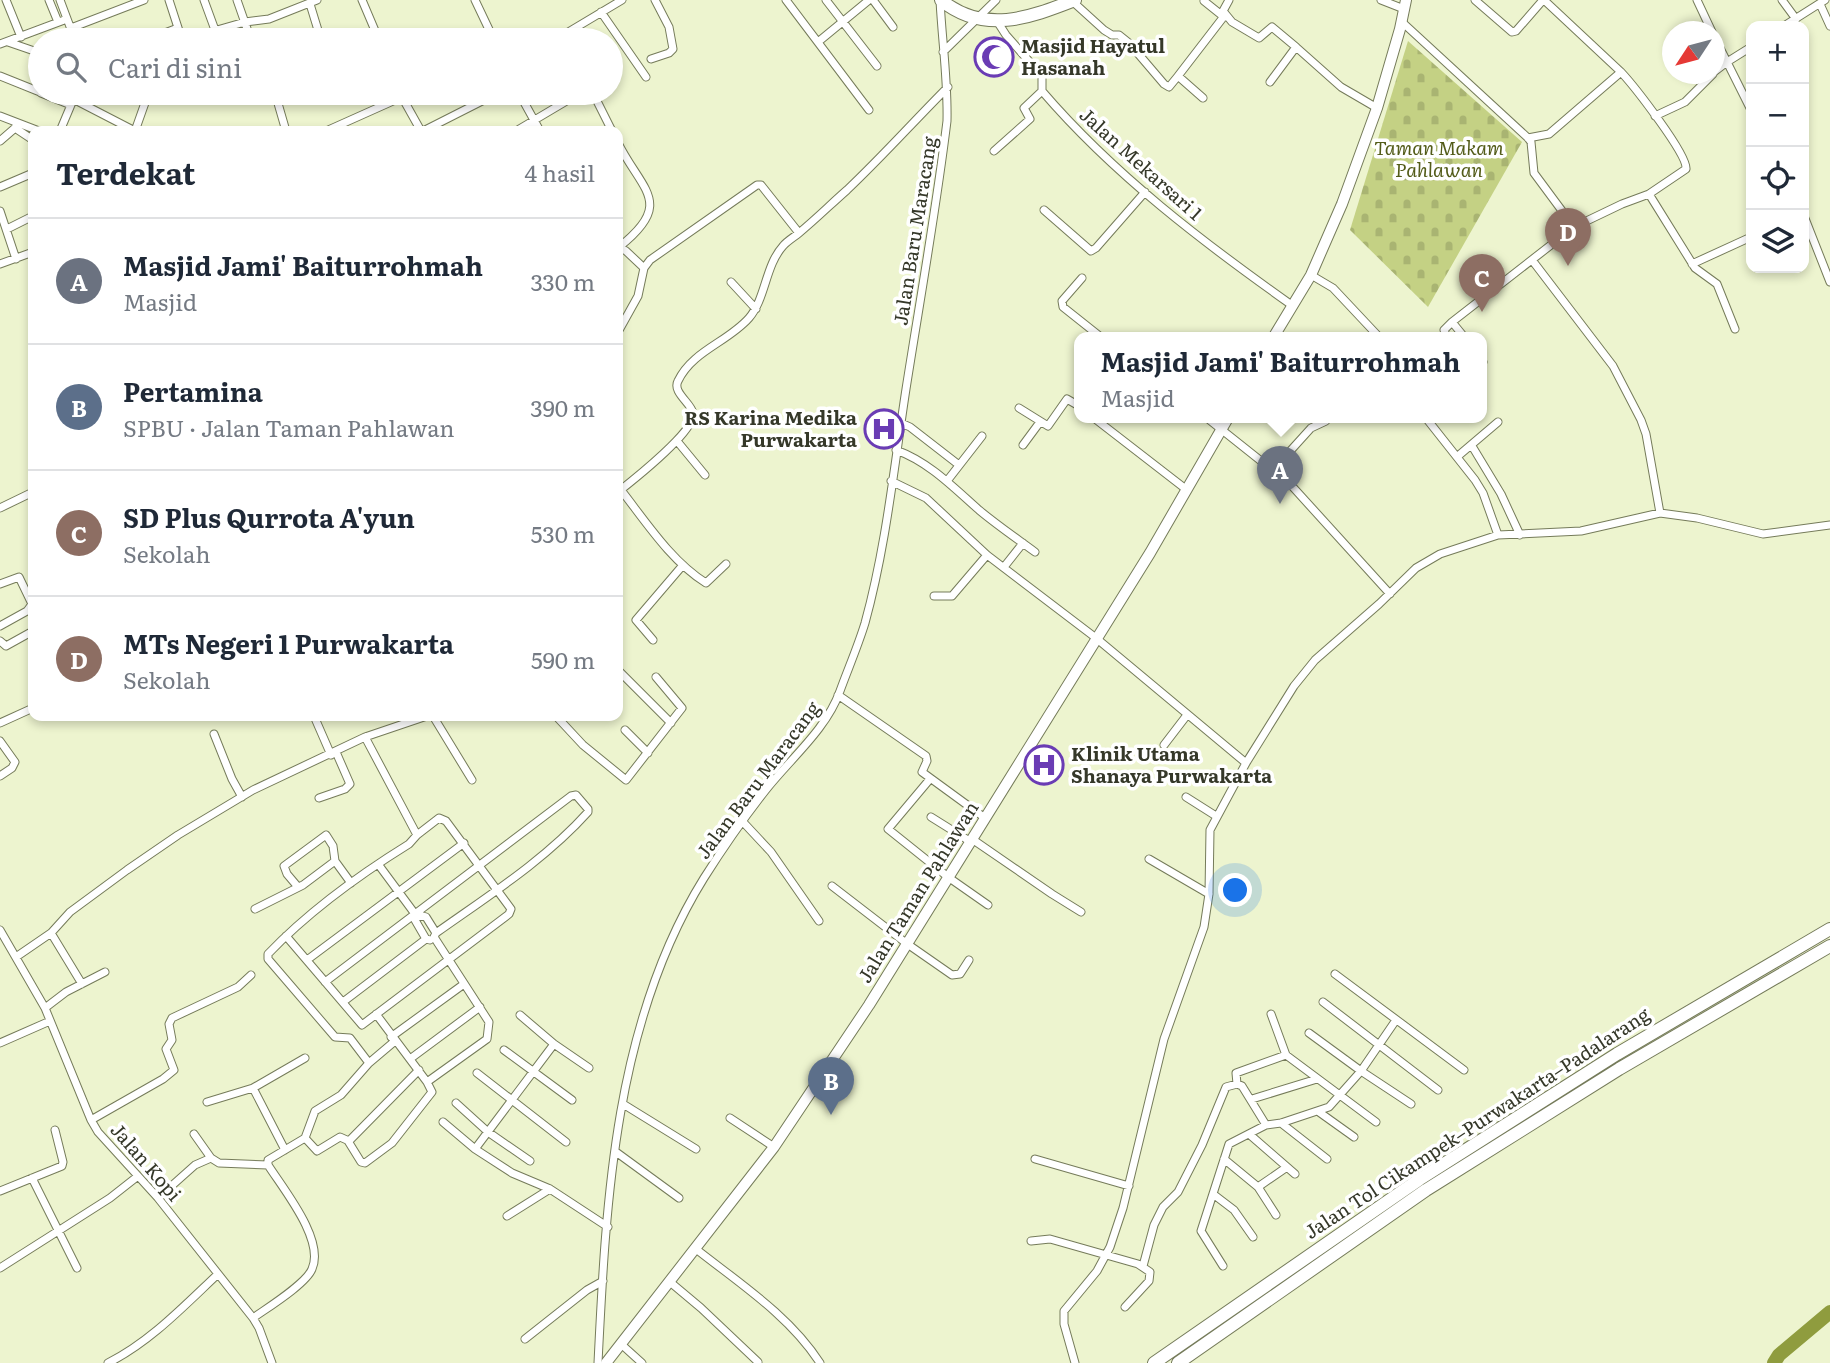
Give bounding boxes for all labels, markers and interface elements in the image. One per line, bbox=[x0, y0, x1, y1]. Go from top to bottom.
north arrow bbox=[1662, 21, 1725, 84]
map controls bbox=[1746, 21, 1809, 273]
button: + bbox=[1746, 21, 1809, 84]
search box bbox=[28, 28, 623, 105]
place label: Masjid Hayatul Hasanah bbox=[1021, 31, 1165, 81]
mosque icon: Masjid Hayatul Hasanah bbox=[973, 36, 1015, 78]
text: Cari di sini bbox=[108, 47, 242, 86]
icon: search bbox=[52, 48, 90, 86]
button: − bbox=[1746, 84, 1809, 147]
street label: Jalan Mekarsari 1 bbox=[1074, 100, 1210, 226]
park label: Taman Makam Pahlawan bbox=[1374, 133, 1504, 183]
street label: Jalan Baru Maracang bbox=[885, 134, 943, 327]
button: locate bbox=[1746, 147, 1809, 210]
text: Terdekat bbox=[56, 150, 195, 194]
text: 4 hasil bbox=[525, 155, 595, 189]
pin: D bbox=[1545, 208, 1591, 266]
button: layers bbox=[1746, 210, 1809, 273]
text: Masjid Jami' Baiturrohmah bbox=[123, 245, 483, 284]
pin: C bbox=[1459, 254, 1505, 312]
text: A bbox=[70, 264, 88, 298]
text: 330 m bbox=[531, 264, 595, 298]
text: Masjid bbox=[123, 284, 197, 318]
popup bbox=[1074, 332, 1487, 423]
text: Masjid Jami' Baiturrohmah bbox=[1101, 341, 1460, 380]
text: Pertamina bbox=[123, 371, 263, 410]
text: Masjid bbox=[1101, 380, 1175, 414]
text: B bbox=[71, 390, 87, 424]
text: 390 m bbox=[530, 390, 595, 424]
place label: RS Karina Medika Purwakarta bbox=[684, 403, 857, 453]
hospital icon: RS Karina Medika Purwakarta bbox=[863, 408, 905, 450]
text: SPBU · Jalan Taman Pahlawan bbox=[123, 410, 455, 444]
pin: A bbox=[1257, 446, 1303, 504]
text: SD Plus Qurrota A'yun bbox=[123, 497, 415, 536]
text: C bbox=[71, 516, 87, 550]
text: 530 m bbox=[531, 516, 595, 550]
text: Sekolah bbox=[123, 536, 211, 570]
text: MTs Negeri 1 Purwakarta bbox=[123, 623, 454, 662]
text: D bbox=[70, 642, 88, 676]
text: 590 m bbox=[531, 642, 595, 676]
text: Sekolah bbox=[123, 662, 211, 696]
street label: Jalan Baru Maracang bbox=[689, 694, 826, 864]
place label: Klinik Utama Shanaya Purwakarta bbox=[1071, 739, 1272, 789]
hospital icon: Klinik Utama Shanaya Purwakarta bbox=[1023, 744, 1065, 786]
street label: Jalan Taman Pahlawan bbox=[850, 795, 985, 988]
your location bbox=[1218, 873, 1252, 907]
street label: Jalan Tol Cikampek–Purwakarta–Padalarang bbox=[1298, 999, 1655, 1245]
pin: B bbox=[808, 1057, 854, 1115]
street label: Jalan Kopi bbox=[105, 1116, 189, 1207]

